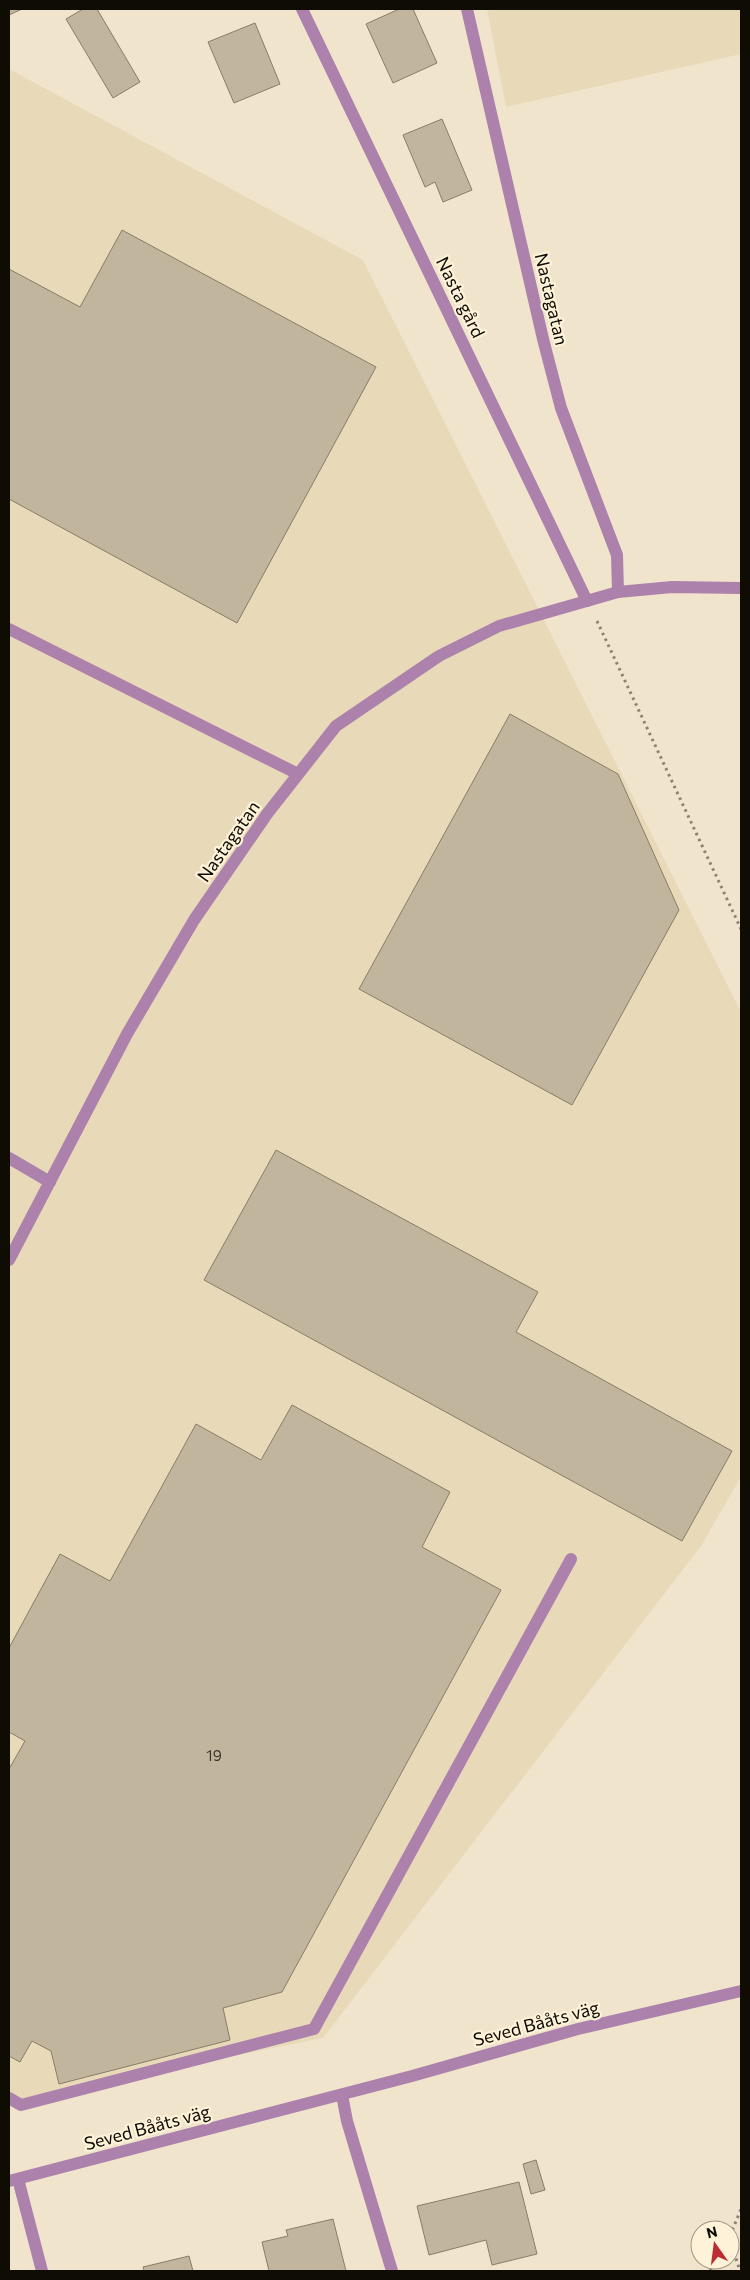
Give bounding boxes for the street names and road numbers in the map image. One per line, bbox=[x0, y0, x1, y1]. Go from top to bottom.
street label: Nastagatan bbox=[531, 251, 573, 347]
street label: Nasta gård bbox=[432, 253, 490, 341]
street label: Nastagatan bbox=[192, 796, 264, 886]
street label: Seved Bååts väg bbox=[471, 1996, 602, 2050]
street label: Seved Bååts väg bbox=[82, 2100, 213, 2154]

